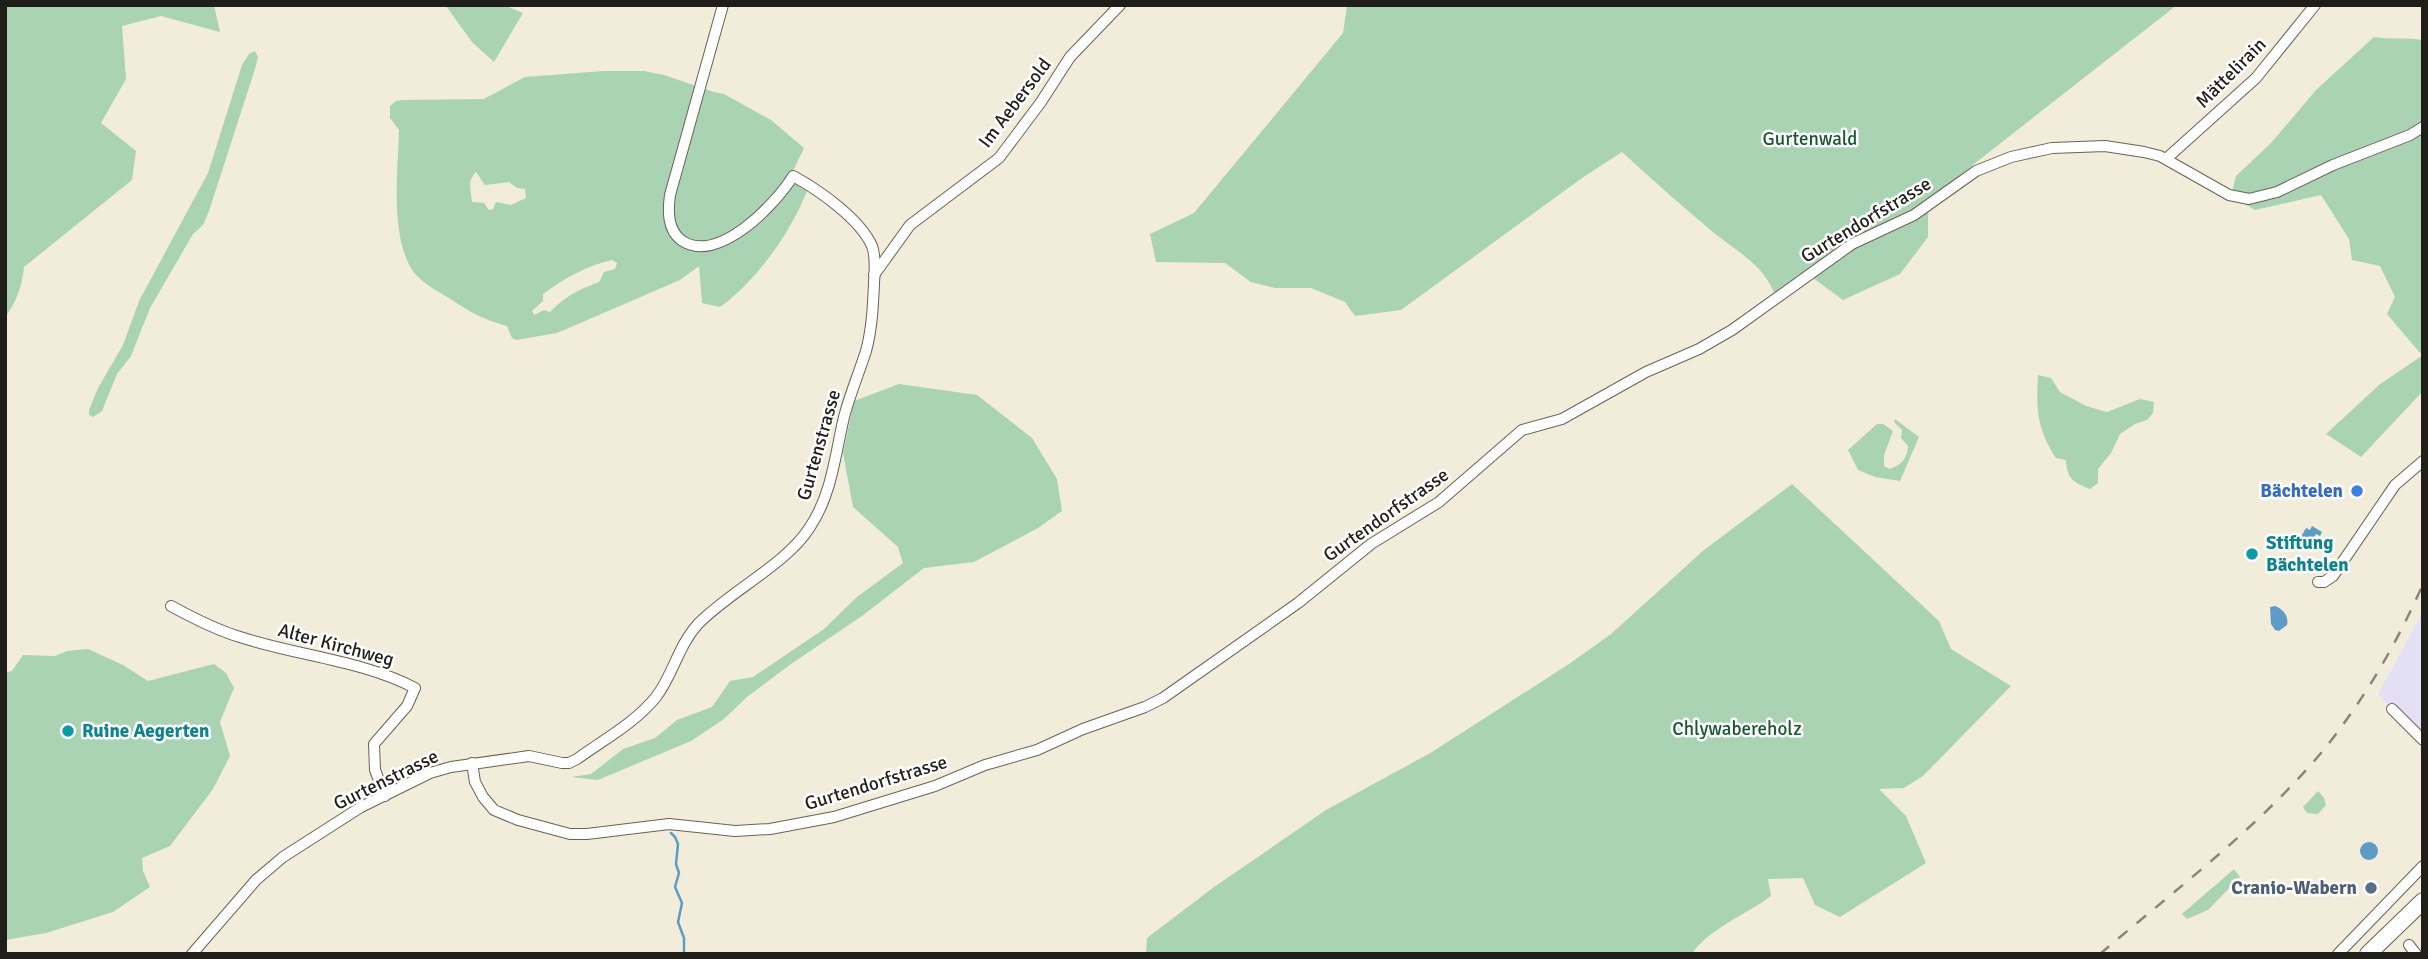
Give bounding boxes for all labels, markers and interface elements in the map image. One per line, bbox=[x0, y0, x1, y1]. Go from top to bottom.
street label: Mättelirain bbox=[2191, 33, 2271, 113]
street label: Im Aebersold bbox=[973, 53, 1057, 153]
park label: Gurtenwald bbox=[1763, 127, 1857, 151]
street label: Gurtendorfstrasse bbox=[1796, 172, 1936, 268]
street label: Gurtenstrasse bbox=[792, 387, 846, 503]
street label: Gurtendorfstrasse bbox=[1319, 463, 1453, 567]
place label: Bächtelen bbox=[2260, 479, 2343, 503]
marker: Bächtelen bbox=[2349, 483, 2365, 499]
place label: Stiftung Bächtelen bbox=[2266, 531, 2349, 577]
marker: Stiftung Bächtelen bbox=[2244, 546, 2260, 562]
street label: Alter Kirchweg bbox=[275, 618, 397, 672]
park label: Chlywabereholz bbox=[1672, 717, 1802, 741]
place label: Ruine Aegerten bbox=[82, 719, 209, 743]
marker: Ruine Aegerten bbox=[60, 723, 76, 739]
street label: Gurtenstrasse bbox=[330, 744, 442, 816]
street label: Gurtendorfstrasse bbox=[802, 750, 950, 816]
place label: Cranio-Wabern bbox=[2231, 876, 2357, 900]
marker: Cranio-Wabern bbox=[2363, 880, 2379, 896]

